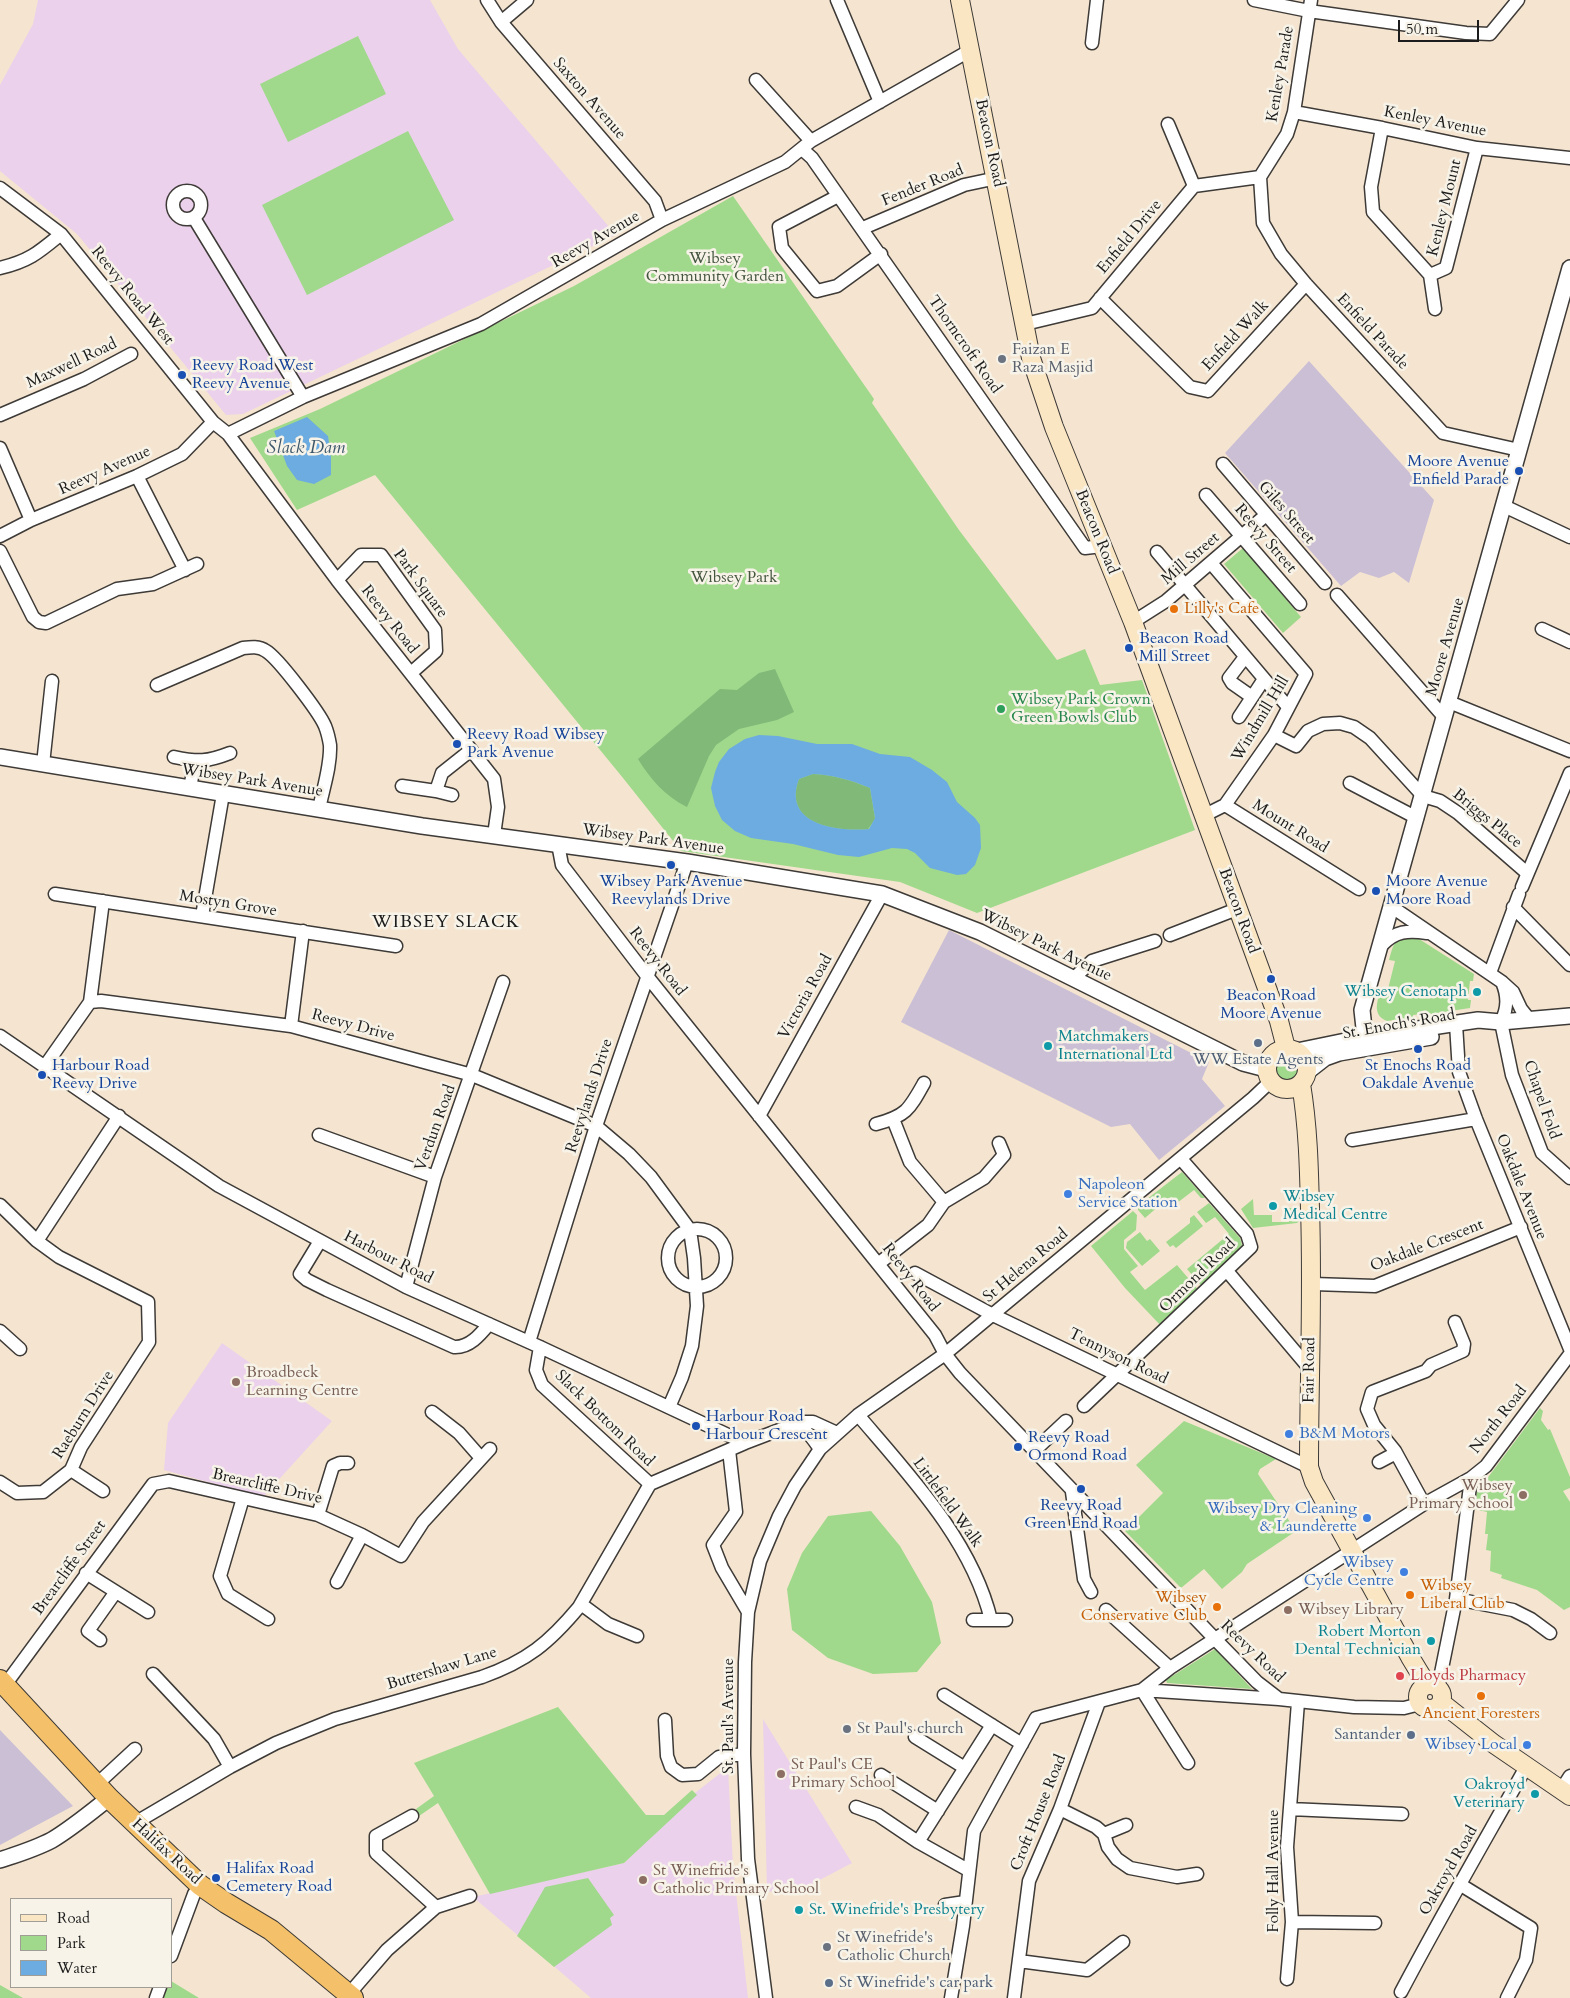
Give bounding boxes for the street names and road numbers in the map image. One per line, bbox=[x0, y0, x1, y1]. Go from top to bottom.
street label: Kenley Parade bbox=[1263, 24, 1299, 124]
street label: Saxton Avenue bbox=[548, 54, 630, 144]
street label: Beacon Road bbox=[970, 97, 1008, 189]
street label: Kenley Avenue bbox=[1382, 103, 1488, 141]
street label: Kenley Mount bbox=[1424, 158, 1466, 258]
street label: Fender Road bbox=[879, 161, 967, 211]
street label: Enfield Drive bbox=[1093, 196, 1167, 278]
street label: Reevy Avenue bbox=[549, 207, 643, 273]
street label: Reevy Road West bbox=[86, 243, 178, 349]
street label: Enfield Parade bbox=[1332, 290, 1412, 374]
street label: Thorncroft Road bbox=[923, 292, 1005, 398]
street label: Enfield Walk bbox=[1199, 297, 1273, 375]
street label: Maxwell Road bbox=[24, 335, 120, 393]
street label: Reevy Avenue bbox=[56, 442, 154, 500]
street label: Giles Street bbox=[1254, 478, 1318, 548]
street label: Beacon Road bbox=[1070, 487, 1122, 577]
street label: Reevy Street bbox=[1230, 501, 1300, 577]
street label: Mill Street bbox=[1158, 529, 1224, 589]
street label: Park Square bbox=[389, 546, 451, 622]
street label: Reevy Road bbox=[356, 582, 422, 658]
street label: Moore Avenue bbox=[1423, 595, 1469, 699]
street label: Windmill Hill bbox=[1228, 673, 1294, 765]
street label: Wibsey Park Avenue bbox=[180, 760, 324, 802]
street label: Briggs Place bbox=[1448, 785, 1526, 853]
street label: Mount Road bbox=[1248, 796, 1332, 858]
street label: Wibsey Park Avenue bbox=[581, 821, 725, 859]
street label: Beacon Road bbox=[1214, 866, 1262, 956]
street label: Mostyn Grove bbox=[178, 887, 278, 921]
street label: Wibsey Park Avenue bbox=[977, 906, 1115, 986]
street label: Reevy Road bbox=[624, 924, 690, 1000]
street label: Victoria Road bbox=[775, 951, 837, 1043]
street label: Reevy Drive bbox=[309, 1006, 397, 1046]
street label: St. Enoch's Road bbox=[1341, 1006, 1457, 1044]
street label: Reevylands Drive bbox=[562, 1036, 618, 1156]
street label: Chapel Fold bbox=[1519, 1058, 1563, 1142]
street label: Verdun Road bbox=[411, 1082, 461, 1174]
street label: Oakdale Avenue bbox=[1491, 1131, 1551, 1243]
street label: Oakdale Crescent bbox=[1368, 1216, 1486, 1276]
street label: St Helena Road bbox=[980, 1225, 1072, 1307]
street label: Harbour Road bbox=[340, 1227, 436, 1289]
street label: Ormond Road bbox=[1156, 1235, 1240, 1317]
street label: Reevy Road bbox=[877, 1240, 943, 1316]
street label: Tennyson Road bbox=[1065, 1325, 1171, 1389]
street label: Fair Road bbox=[1300, 1337, 1320, 1403]
street label: Raeburn Drive bbox=[49, 1367, 119, 1463]
street label: Slack Bottom Road bbox=[550, 1367, 658, 1471]
street label: North Road bbox=[1466, 1382, 1532, 1458]
street label: Littlefield Walk bbox=[908, 1454, 986, 1552]
street label: Brearcliffe Drive bbox=[210, 1465, 324, 1509]
street label: Brearcliffe Street bbox=[29, 1517, 111, 1619]
street label: Reevy Road bbox=[1216, 1617, 1288, 1687]
street label: Buttershaw Lane bbox=[385, 1643, 499, 1695]
street label: St. Paul's Avenue bbox=[719, 1658, 739, 1774]
street label: Croft House Road bbox=[1007, 1752, 1071, 1874]
street label: Folly Hall Avenue bbox=[1264, 1809, 1284, 1933]
street label: Halifax Road bbox=[127, 1815, 205, 1889]
street label: Oakroyd Road bbox=[1416, 1823, 1482, 1919]

